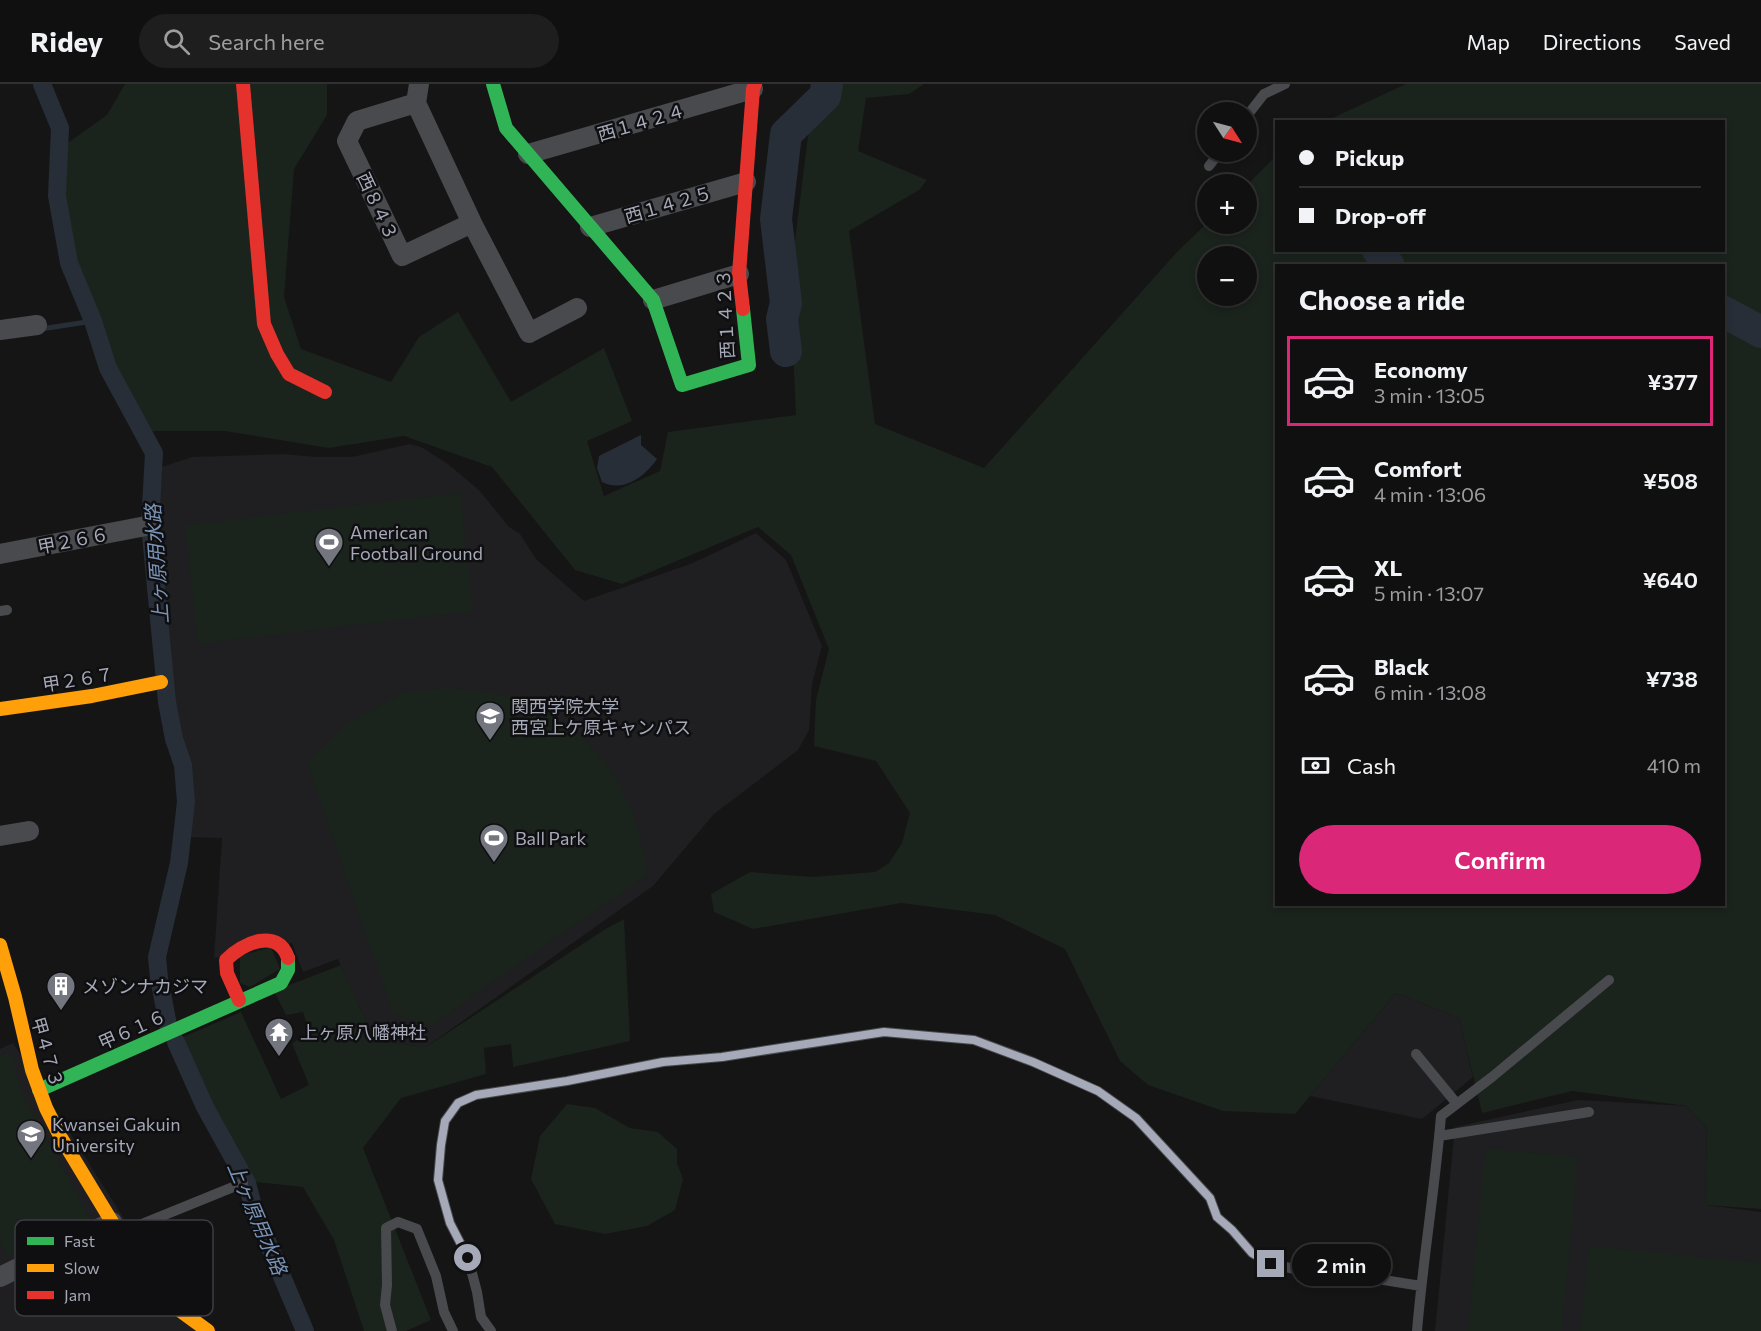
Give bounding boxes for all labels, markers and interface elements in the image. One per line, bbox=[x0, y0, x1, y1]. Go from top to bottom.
search box bbox=[139, 14, 559, 68]
text: Ridey bbox=[30, 24, 103, 58]
icon: search bbox=[160, 25, 193, 58]
text: Search here bbox=[208, 28, 325, 55]
text: Map bbox=[1467, 29, 1510, 54]
text: Directions bbox=[1543, 29, 1641, 54]
text: Saved bbox=[1674, 29, 1731, 54]
street label: 西１４２４ bbox=[595, 99, 687, 145]
north arrow bbox=[1197, 102, 1257, 162]
map controls bbox=[1197, 102, 1257, 306]
text: Pickup bbox=[1335, 144, 1404, 171]
street label: 西８４３ bbox=[353, 169, 403, 243]
button: + bbox=[1197, 174, 1257, 234]
street label: 西１４２５ bbox=[622, 181, 714, 227]
text: Drop-off bbox=[1335, 202, 1426, 229]
button: − bbox=[1197, 246, 1257, 306]
street label: 西１４２３ bbox=[712, 268, 738, 360]
text: Choose a ride bbox=[1299, 283, 1465, 316]
icon: car bbox=[1302, 354, 1356, 408]
text: Economy bbox=[1374, 356, 1468, 383]
text: ¥377 bbox=[1648, 368, 1698, 395]
text: 3 min · 13:05 bbox=[1374, 383, 1485, 407]
icon: car bbox=[1302, 453, 1356, 507]
text: Comfort bbox=[1374, 455, 1462, 482]
text: ¥508 bbox=[1643, 467, 1698, 494]
text: 4 min · 13:06 bbox=[1374, 482, 1486, 506]
water label: 上ヶ原用水路 bbox=[140, 501, 172, 625]
place label: American Football Ground bbox=[350, 521, 483, 564]
street label: 甲２６６ bbox=[36, 522, 110, 558]
sports icon: American Football Ground bbox=[313, 526, 345, 568]
icon: car bbox=[1302, 552, 1356, 606]
text: XL bbox=[1374, 554, 1402, 581]
text: ¥640 bbox=[1643, 566, 1698, 593]
text: 5 min · 13:07 bbox=[1374, 581, 1484, 605]
icon: car bbox=[1302, 651, 1356, 705]
text: Black bbox=[1374, 653, 1429, 680]
street label: 甲２６７ bbox=[41, 663, 115, 695]
text: ¥738 bbox=[1646, 665, 1698, 692]
text: 6 min · 13:08 bbox=[1374, 680, 1486, 704]
place label: 関西学院大学 西宮上ケ原キャンパス bbox=[511, 695, 691, 738]
school or university icon: 関西学院大学 西宮上ケ原キャンパス bbox=[474, 700, 506, 742]
icon: cash bbox=[1299, 749, 1332, 782]
text: Cash bbox=[1347, 752, 1396, 779]
text: 410 m bbox=[1647, 753, 1701, 777]
sports icon: Ball Park bbox=[478, 822, 510, 864]
button: Confirm bbox=[1299, 825, 1701, 894]
place label: Ball Park bbox=[515, 827, 587, 849]
building icon: メゾンナカジマ bbox=[45, 970, 77, 1012]
place label: メゾンナカジマ bbox=[82, 975, 208, 997]
street label: 甲６１６ bbox=[95, 1004, 169, 1054]
street label: 甲４７３ bbox=[28, 1014, 68, 1090]
temple icon: 上ヶ原八幡神社 bbox=[263, 1016, 295, 1058]
place label: 上ヶ原八幡神社 bbox=[300, 1021, 426, 1043]
place label: Kwansei Gakuin University bbox=[52, 1113, 181, 1156]
school or university icon: Kwansei Gakuin University bbox=[15, 1118, 47, 1160]
water label: 上ヶ原用水路 bbox=[224, 1158, 293, 1280]
legend bbox=[15, 1220, 213, 1316]
text: Fast bbox=[64, 1231, 95, 1250]
callout: 2 min bbox=[1292, 1243, 1391, 1285]
route start bbox=[454, 1244, 481, 1271]
route end bbox=[1257, 1250, 1284, 1277]
text: 2 min bbox=[1317, 1253, 1366, 1277]
text: Slow bbox=[64, 1258, 100, 1277]
text: Jam bbox=[64, 1285, 91, 1304]

